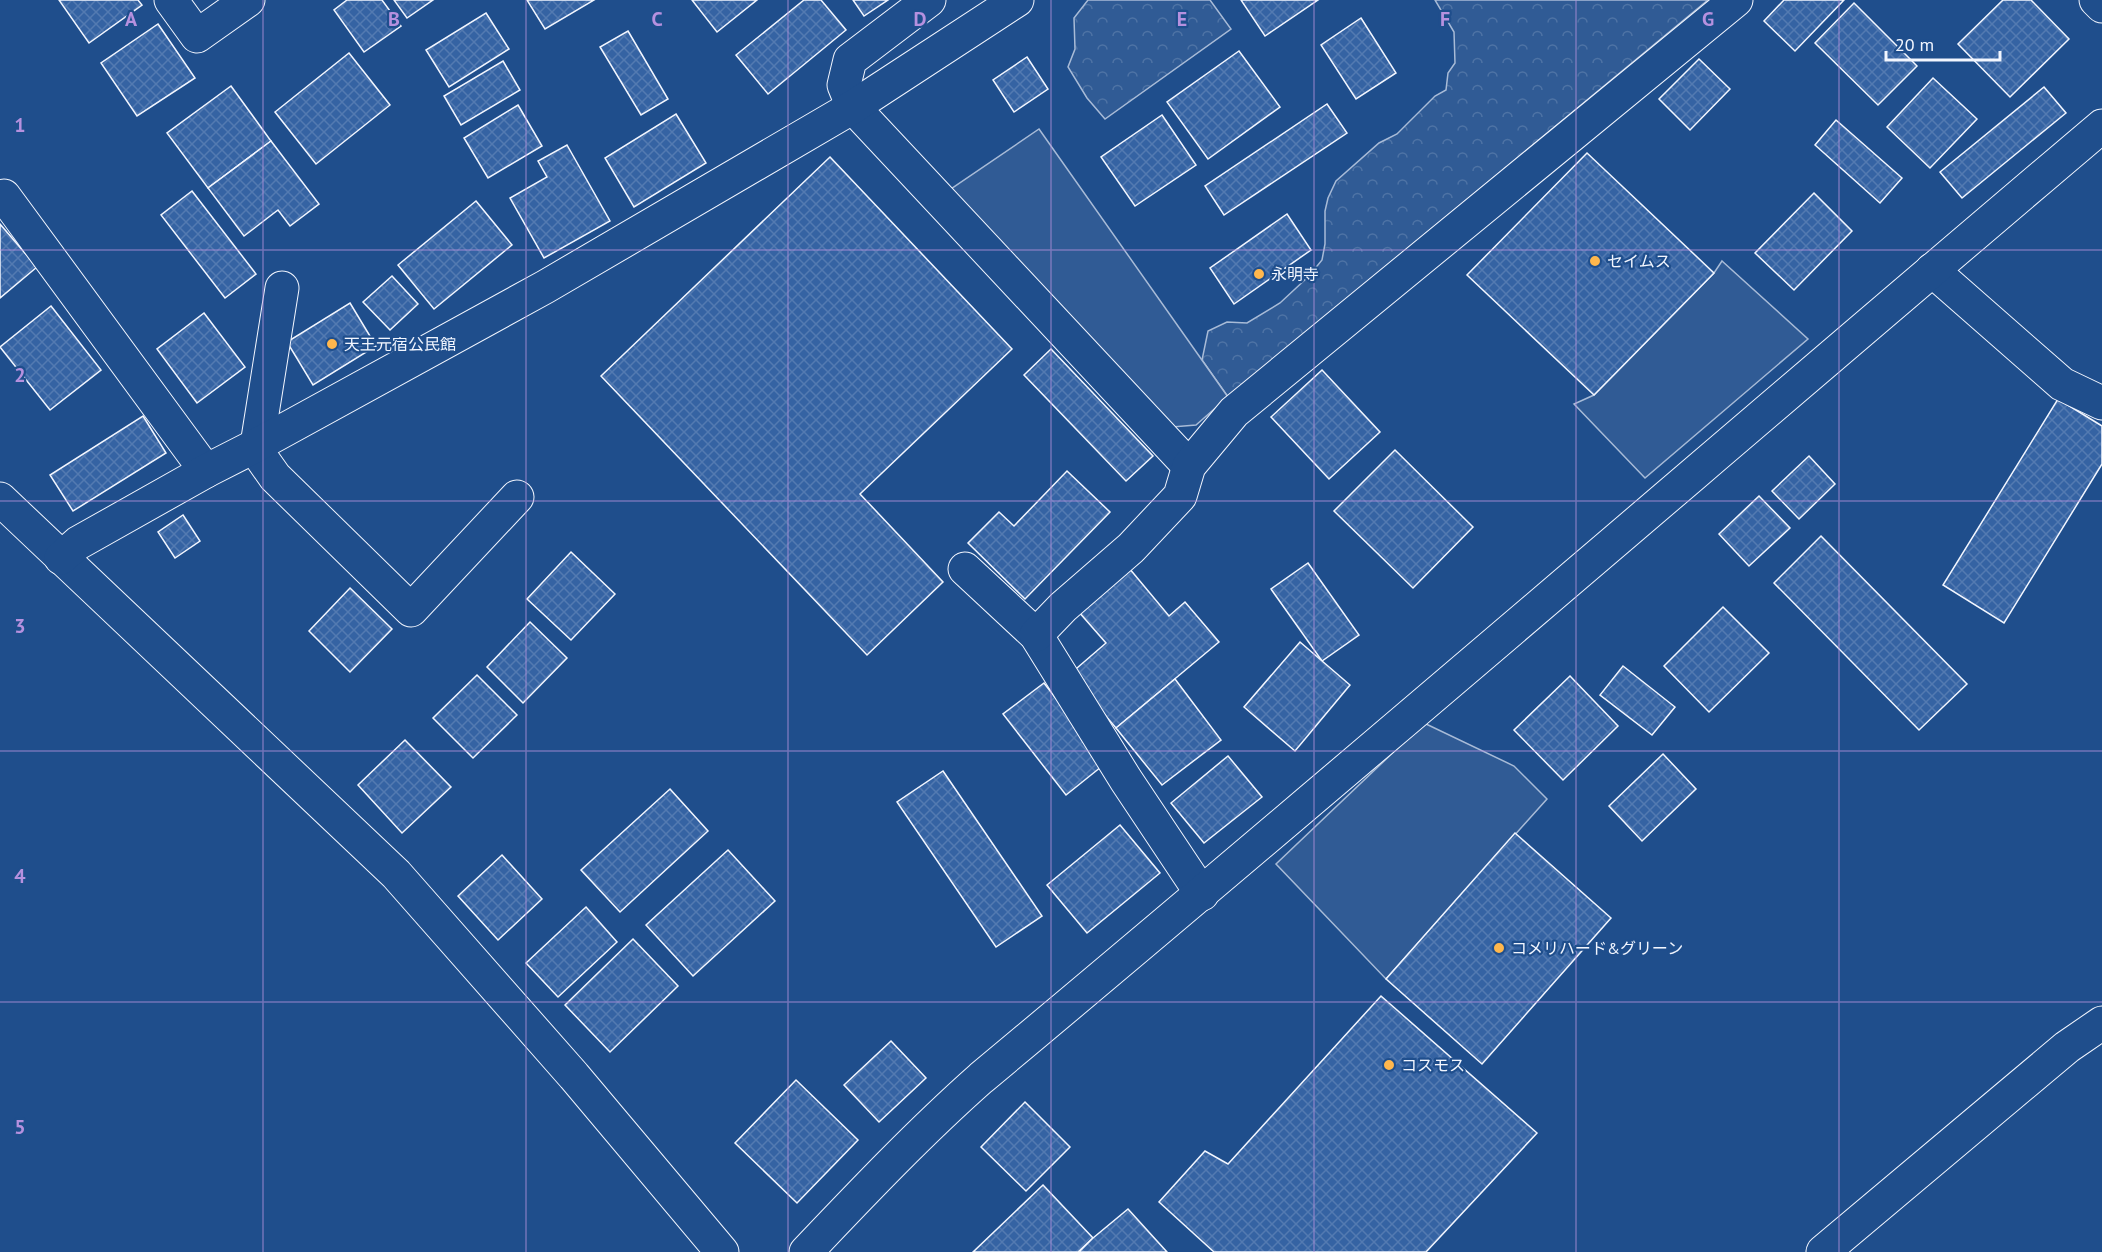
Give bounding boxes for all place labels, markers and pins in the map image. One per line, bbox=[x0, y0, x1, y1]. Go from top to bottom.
place label: セイムス bbox=[1607, 251, 1671, 271]
marker: セイムス bbox=[1588, 254, 1602, 268]
place label: 永明寺 bbox=[1271, 264, 1319, 284]
marker: 永明寺 bbox=[1252, 267, 1266, 281]
place label: 天王元宿公民館 bbox=[344, 334, 456, 354]
marker: 天王元宿公民館 bbox=[325, 337, 339, 351]
place label: コメリハード&グリーン bbox=[1511, 938, 1683, 958]
marker: コメリハード&グリーン bbox=[1492, 941, 1506, 955]
place label: コスモス bbox=[1401, 1055, 1465, 1075]
marker: コスモス bbox=[1382, 1058, 1396, 1072]

